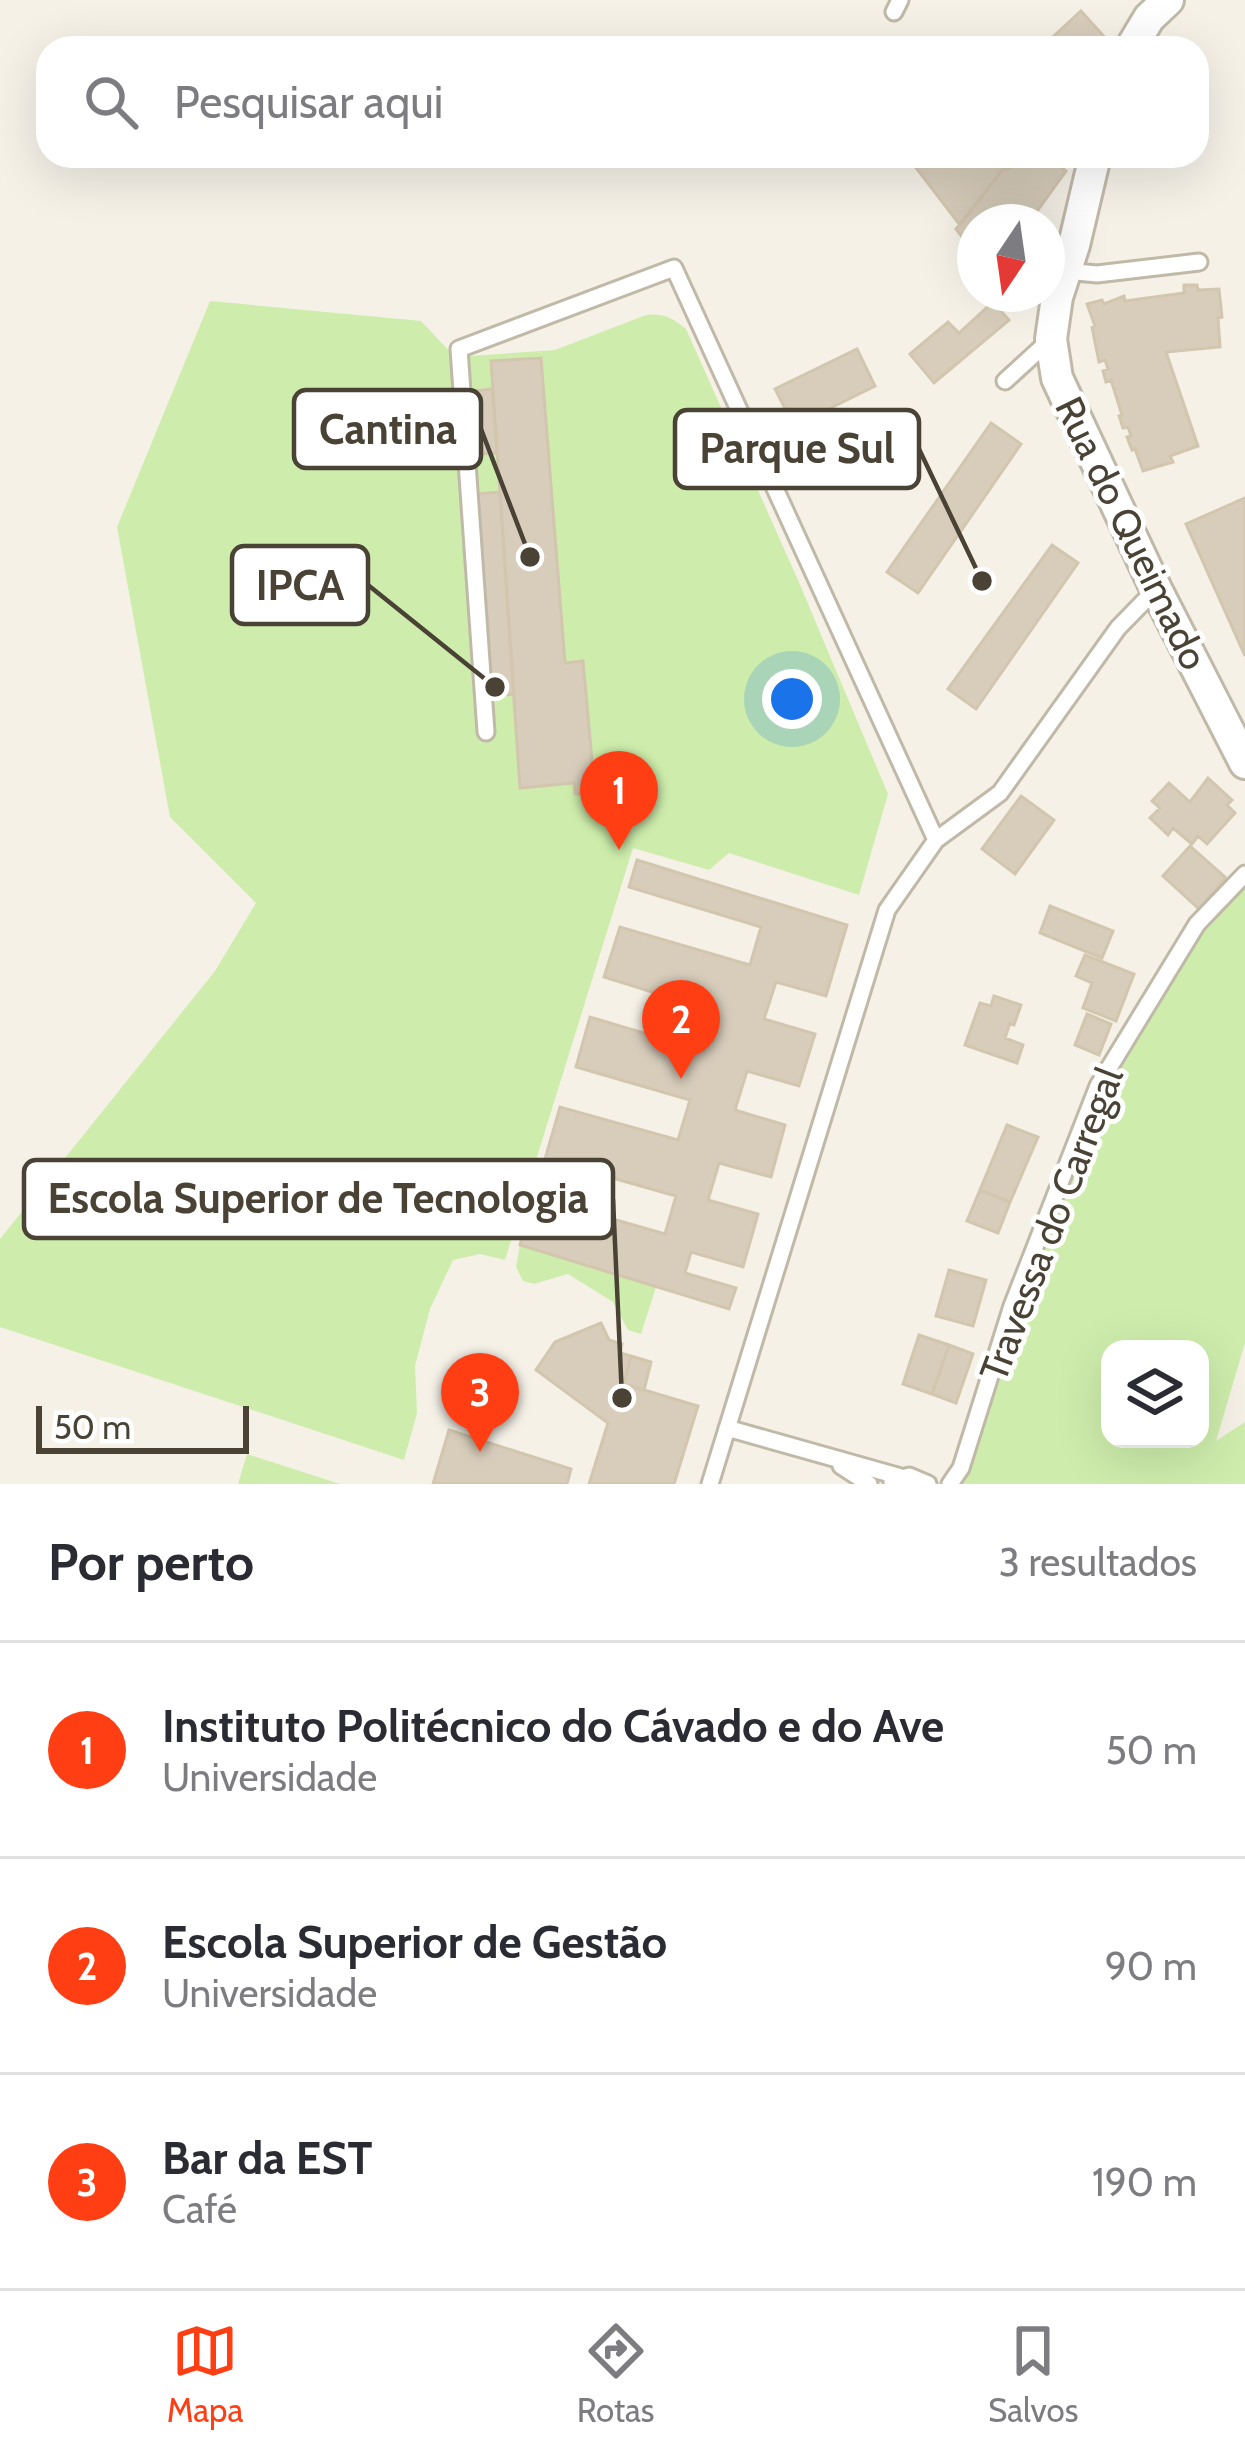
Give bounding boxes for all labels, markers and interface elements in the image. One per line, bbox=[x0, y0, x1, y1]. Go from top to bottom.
search box bbox=[36, 36, 1209, 168]
icon: search bbox=[78, 69, 144, 135]
text: Pesquisar aqui bbox=[174, 75, 443, 129]
north arrow bbox=[957, 204, 1065, 312]
street label: Rua do Queimado bbox=[1045, 389, 1219, 677]
callout: Cantina bbox=[294, 390, 481, 468]
text: Cantina bbox=[319, 403, 457, 455]
callout: Parque Sul bbox=[675, 410, 919, 488]
text: Parque Sul bbox=[699, 422, 895, 474]
callout: IPCA bbox=[232, 546, 368, 624]
text: IPCA bbox=[256, 559, 345, 611]
your location bbox=[762, 669, 822, 729]
pin: 1 bbox=[580, 751, 658, 850]
pin: 2 bbox=[642, 980, 720, 1079]
street label: Travessa do Carregal bbox=[969, 1060, 1133, 1388]
callout: Escola Superior de Tecnologia bbox=[24, 1160, 613, 1238]
text: Escola Superior de Tecnologia bbox=[48, 1172, 589, 1224]
map controls bbox=[1101, 1340, 1209, 1448]
button: layers bbox=[1101, 1340, 1209, 1448]
pin: 3 bbox=[441, 1353, 519, 1452]
scale bar bbox=[36, 1400, 249, 1453]
text: 50 m bbox=[54, 1407, 131, 1447]
text: Por perto bbox=[48, 1531, 254, 1593]
text: 3 resultados bbox=[999, 1538, 1197, 1586]
text: Instituto Politécnico do Cávado e do Ave bbox=[162, 1699, 944, 1753]
text: 1 bbox=[80, 1726, 94, 1774]
text: 50 m bbox=[1106, 1726, 1197, 1774]
text: Universidade bbox=[162, 1753, 377, 1801]
text: Escola Superior de Gestão bbox=[162, 1915, 667, 1969]
text: 2 bbox=[77, 1942, 97, 1990]
text: 90 m bbox=[1105, 1942, 1197, 1990]
text: Universidade bbox=[162, 1969, 377, 2017]
text: Bar da EST bbox=[162, 2131, 372, 2185]
text: 3 bbox=[76, 2158, 98, 2206]
text: 190 m bbox=[1092, 2158, 1197, 2206]
text: Café bbox=[162, 2185, 237, 2233]
tab: Mapa bbox=[167, 2318, 243, 2430]
tab: Rotas bbox=[577, 2318, 655, 2430]
tab: Salvos bbox=[988, 2318, 1078, 2430]

